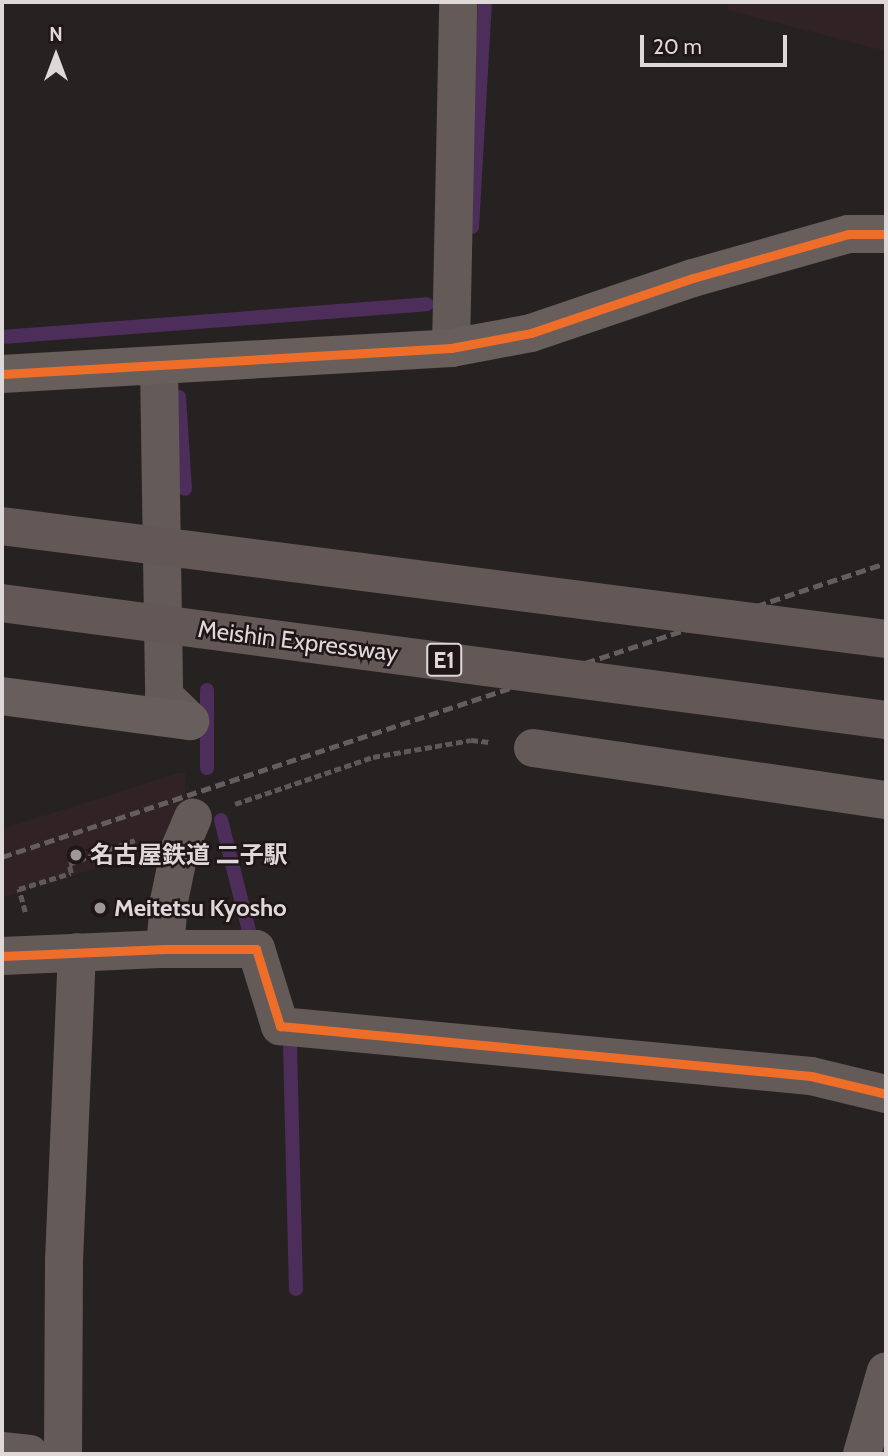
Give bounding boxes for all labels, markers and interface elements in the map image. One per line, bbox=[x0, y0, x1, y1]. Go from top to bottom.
north arrow bbox=[21, 21, 91, 91]
scale bar bbox=[643, 21, 790, 65]
text: N bbox=[49, 23, 63, 46]
text: 20 m bbox=[653, 34, 702, 59]
street label: Meishin Expressway bbox=[196, 614, 400, 668]
road number: E1 bbox=[425, 640, 463, 680]
place label: 名古屋鉄道 二子駅 bbox=[90, 841, 287, 869]
marker: 名古屋鉄道 二子駅 bbox=[68, 847, 84, 863]
place label: Meitetsu Kyosho bbox=[114, 894, 287, 922]
marker: Meitetsu Kyosho bbox=[92, 900, 108, 916]

